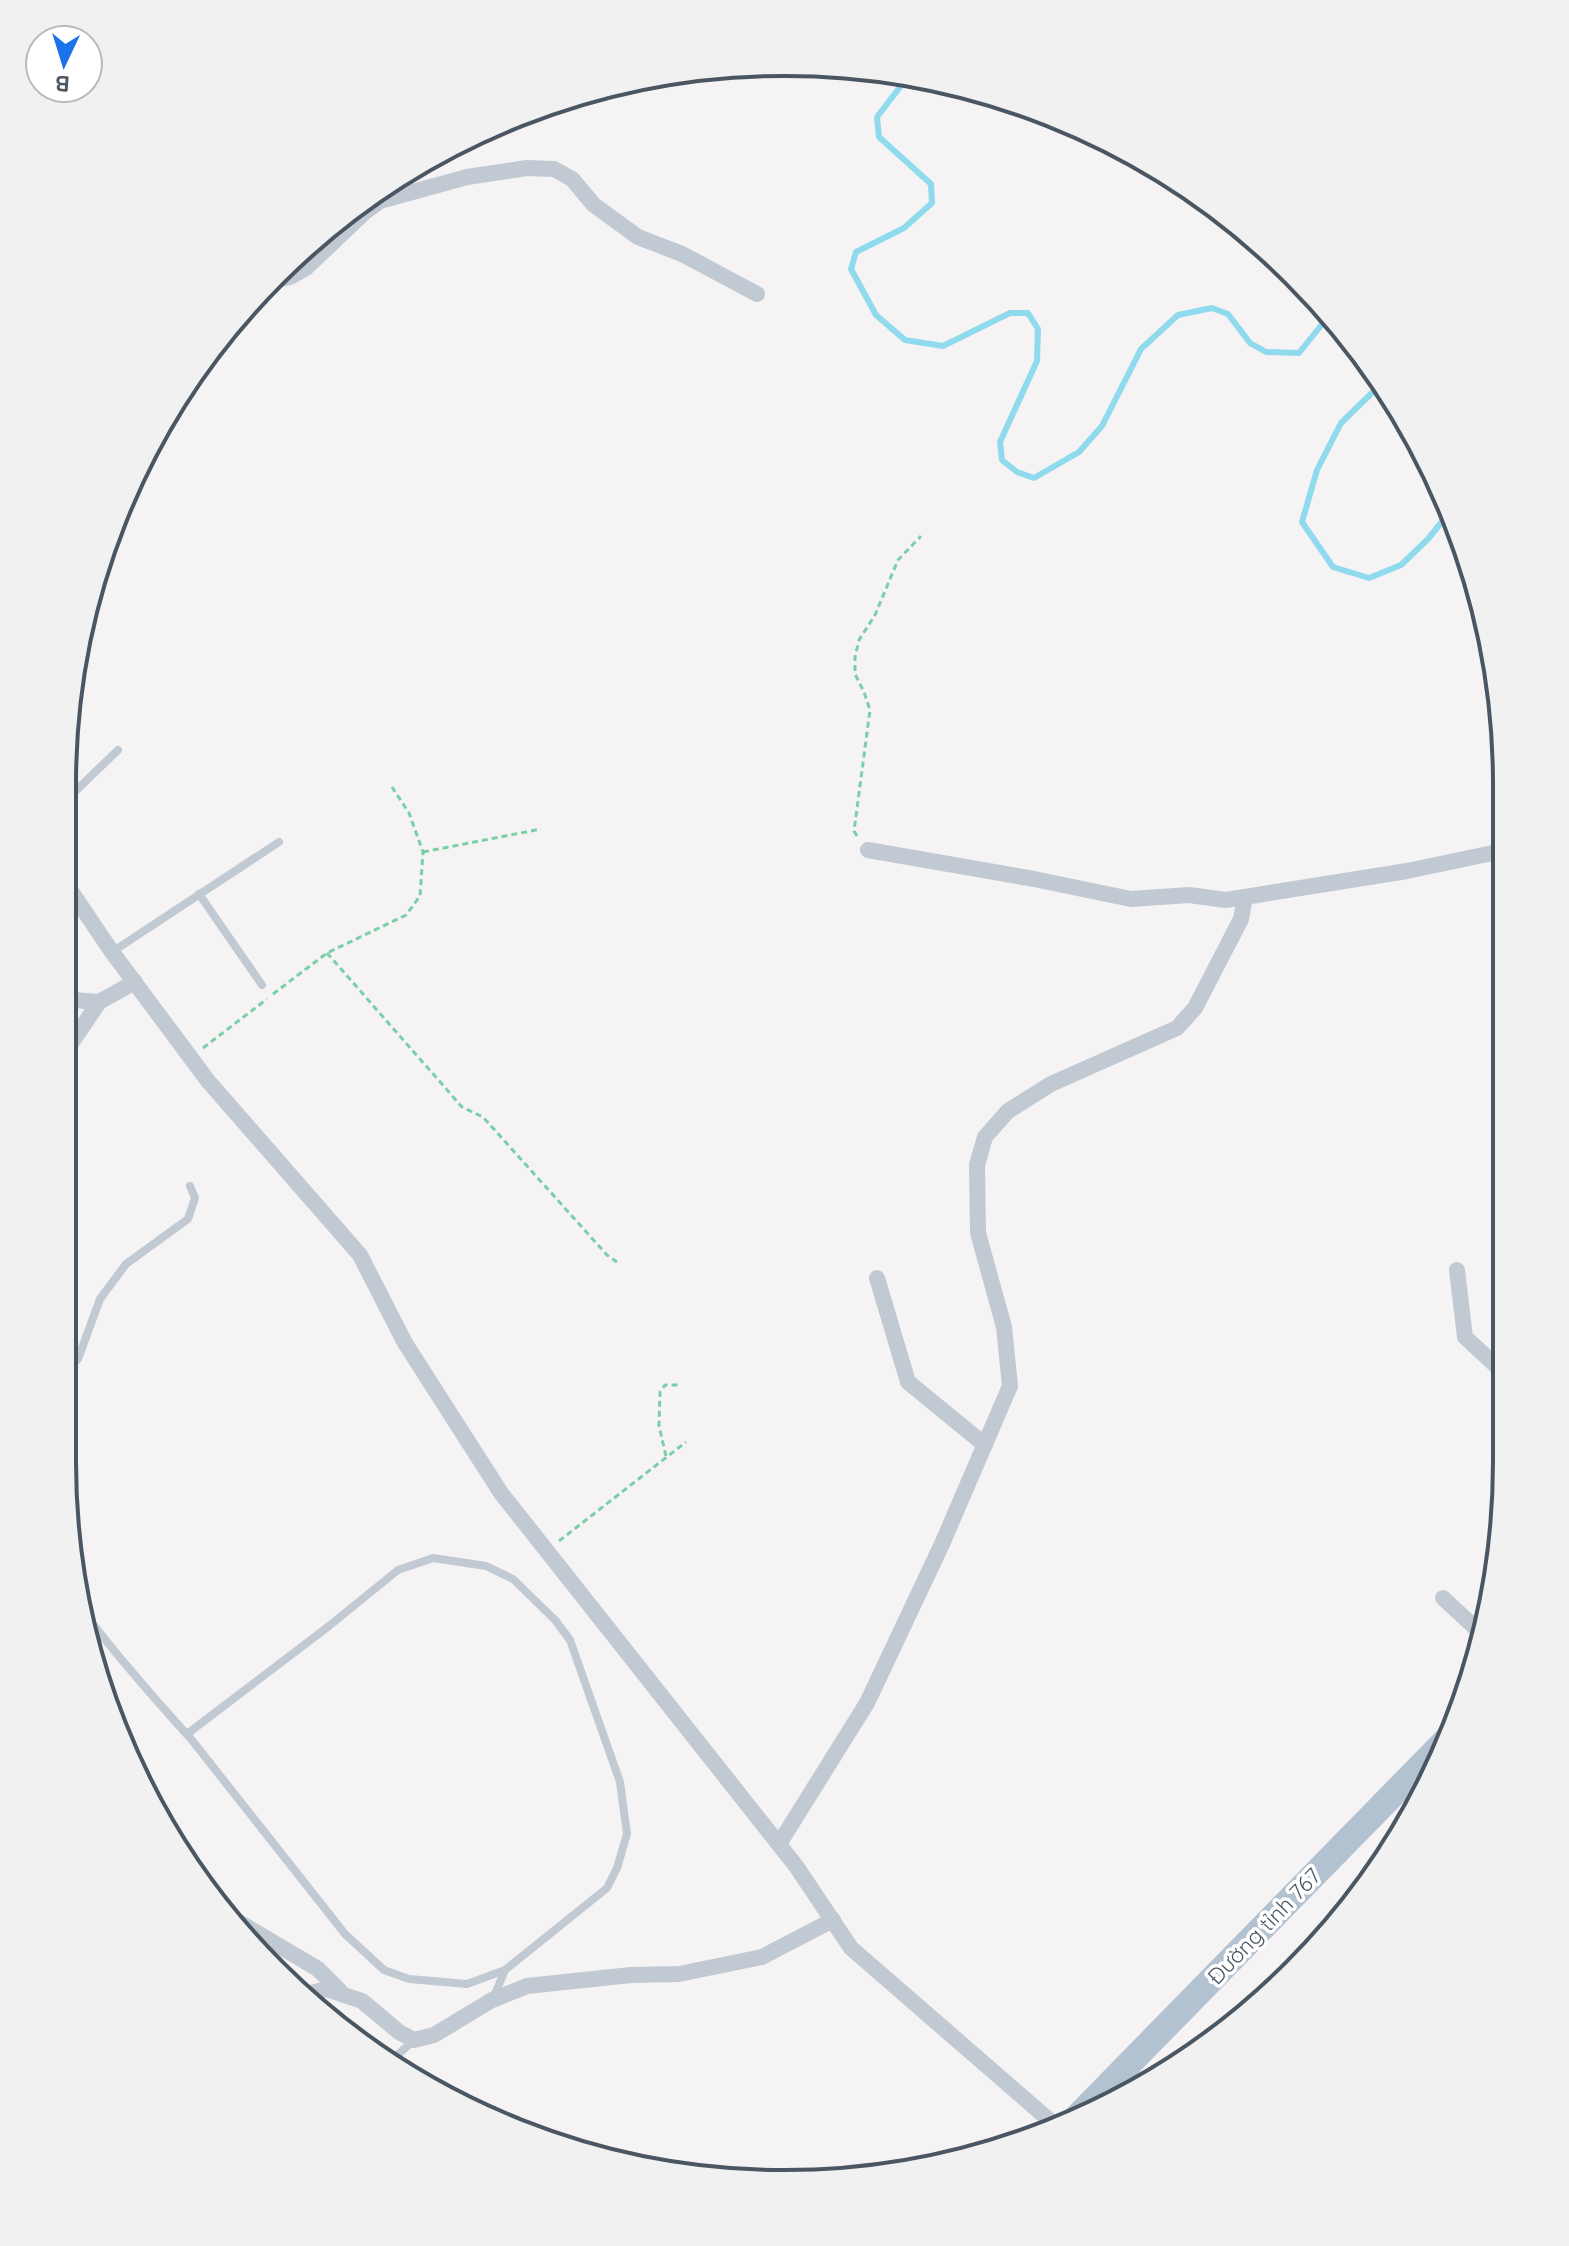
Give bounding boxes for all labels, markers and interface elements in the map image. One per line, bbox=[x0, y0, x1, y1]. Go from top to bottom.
north arrow bbox=[24, 24, 104, 104]
text: B bbox=[54, 69, 71, 98]
street label: Đường tỉnh 767 bbox=[1201, 1862, 1327, 1990]

